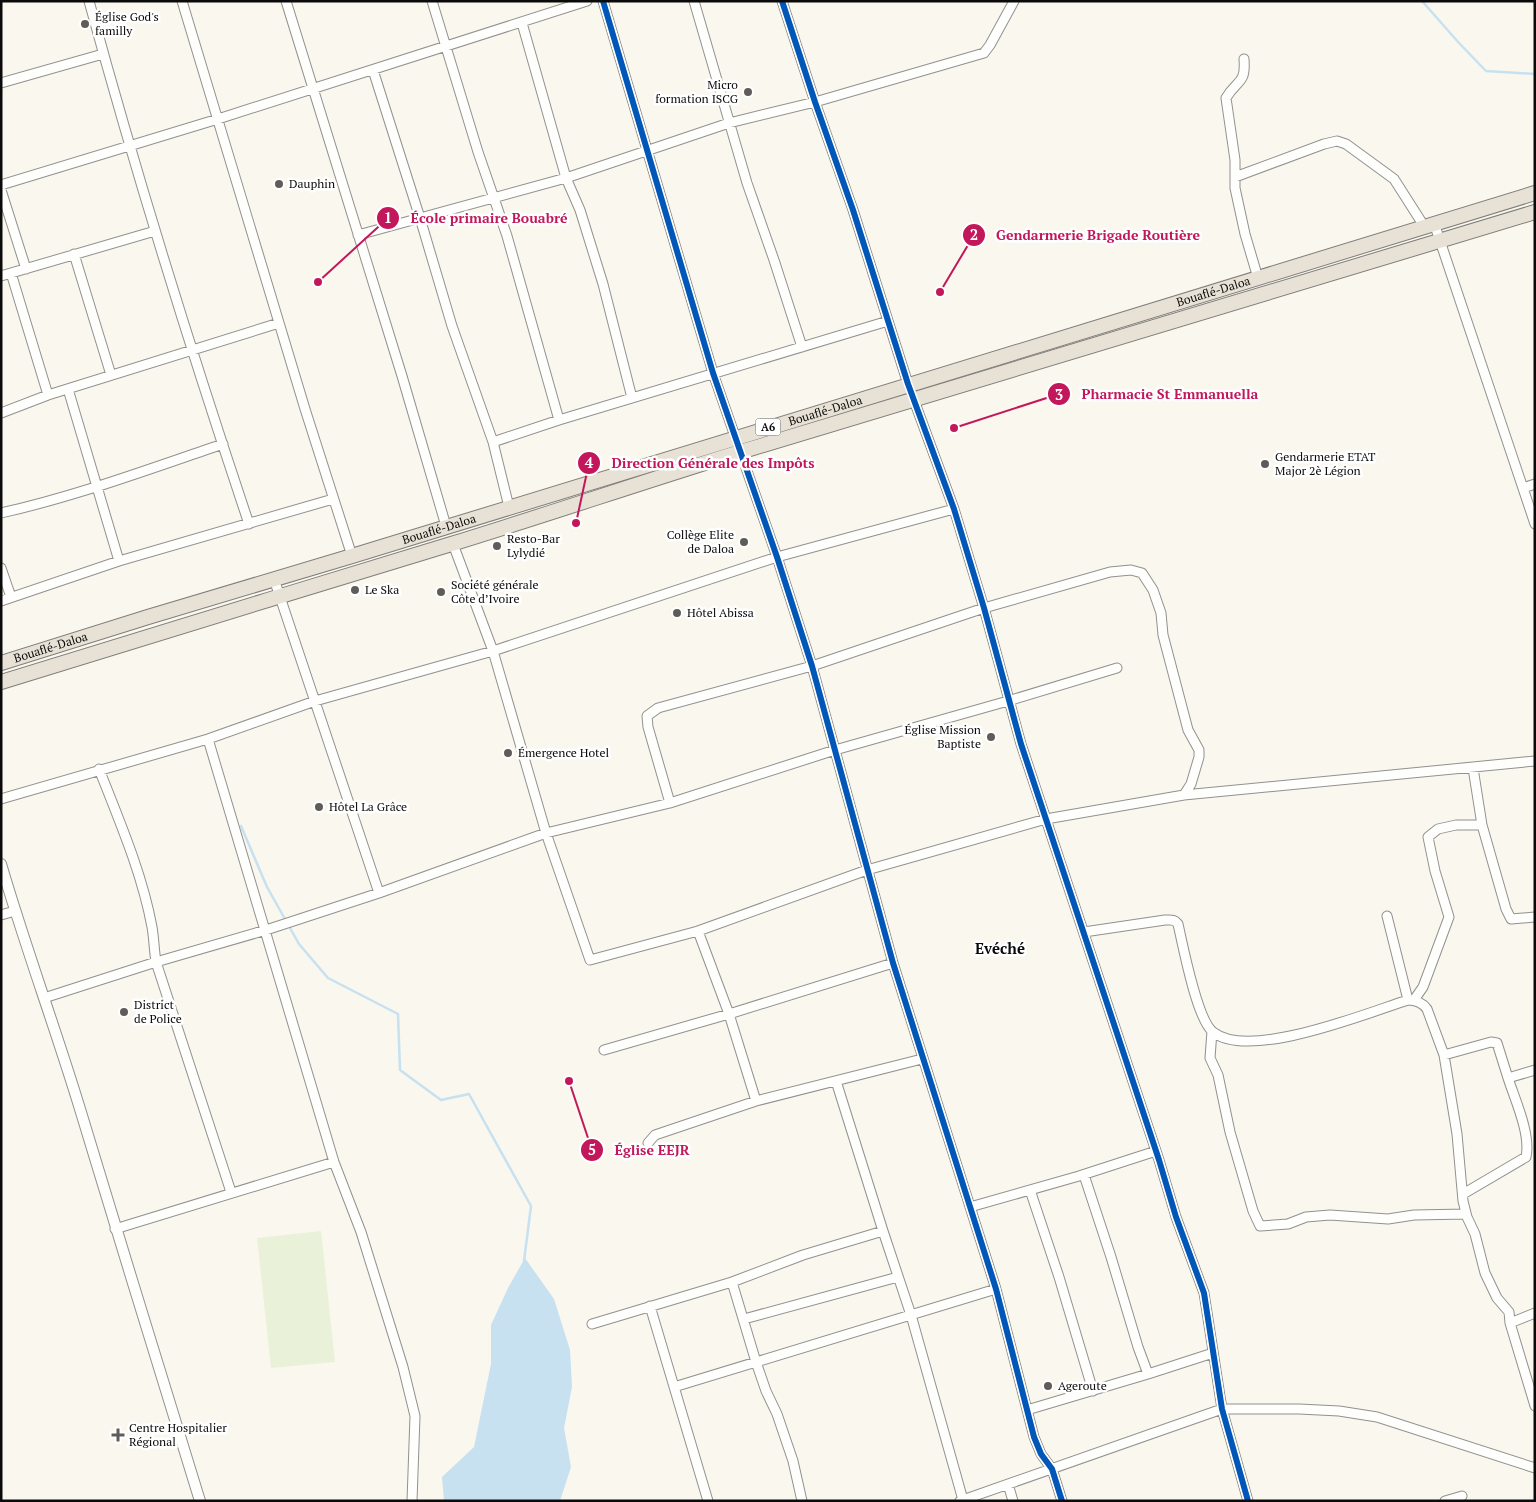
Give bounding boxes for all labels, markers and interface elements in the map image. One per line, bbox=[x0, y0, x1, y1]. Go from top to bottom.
place label: Église God's familly bbox=[95, 9, 159, 38]
marker: Église God's familly bbox=[79, 18, 91, 30]
place label: Micro formation ISCG bbox=[655, 77, 739, 106]
marker: Micro formation ISCG bbox=[742, 86, 754, 98]
place label: Dauphin bbox=[289, 176, 335, 191]
marker: Dauphin bbox=[273, 178, 285, 190]
callout: École primaire Bouabré bbox=[376, 203, 578, 232]
text: 1 bbox=[384, 207, 392, 227]
text: École primaire Bouabré bbox=[411, 208, 568, 227]
callout: Gendarmerie Brigade Routière bbox=[961, 220, 1210, 249]
text: 2 bbox=[970, 224, 978, 244]
text: Gendarmerie Brigade Routière bbox=[996, 225, 1200, 244]
street label: Bouaflé-Daloa bbox=[1175, 273, 1252, 310]
callout: Pharmacie St Emmanuella bbox=[1047, 380, 1268, 409]
text: 3 bbox=[1055, 384, 1063, 404]
text: Pharmacie St Emmanuella bbox=[1082, 384, 1259, 403]
street label: Bouaflé-Daloa bbox=[786, 392, 864, 429]
road number: A6 bbox=[756, 418, 780, 436]
callout: Direction Générale des Impôts bbox=[576, 448, 824, 477]
place label: Gendarmerie ETAT Major 2è Légion bbox=[1275, 449, 1376, 478]
text: 4 bbox=[585, 452, 594, 472]
text: Direction Générale des Impôts bbox=[611, 453, 815, 472]
marker: Gendarmerie ETAT Major 2è Légion bbox=[1259, 458, 1271, 470]
street label: Bouaflé-Daloa bbox=[400, 510, 478, 547]
place label: Collège Elite de Daloa bbox=[667, 527, 734, 556]
place label: Resto-Bar Lylydié bbox=[507, 531, 560, 560]
marker: Collège Elite de Daloa bbox=[738, 536, 750, 548]
marker: Resto-Bar Lylydié bbox=[491, 540, 503, 552]
place label: Société générale Côte d’Ivoire bbox=[451, 577, 539, 606]
place label: Le Ska bbox=[365, 582, 399, 597]
marker: Le Ska bbox=[349, 584, 361, 596]
marker: Société générale Côte d’Ivoire bbox=[435, 586, 447, 598]
place label: Hôtel Abissa bbox=[687, 605, 754, 620]
marker: Hôtel Abissa bbox=[671, 607, 683, 619]
street label: Bouaflé-Daloa bbox=[12, 628, 89, 666]
place label: Église Mission Baptiste bbox=[905, 722, 981, 751]
marker: Église Mission Baptiste bbox=[985, 731, 997, 743]
place label: Émergence Hotel bbox=[518, 745, 610, 760]
marker: Émergence Hotel bbox=[502, 747, 514, 759]
place label: Hôtel La Grâce bbox=[329, 799, 407, 814]
marker: Hôtel La Grâce bbox=[313, 801, 325, 813]
district label: Evéché bbox=[975, 938, 1025, 958]
place label: District de Police bbox=[134, 997, 182, 1026]
marker: District de Police bbox=[118, 1006, 130, 1018]
callout: Église EEJR bbox=[580, 1135, 700, 1164]
text: 5 bbox=[588, 1139, 596, 1159]
text: Église EEJR bbox=[614, 1140, 690, 1159]
place label: Ageroute bbox=[1058, 1378, 1107, 1393]
marker: Ageroute bbox=[1042, 1380, 1054, 1392]
place label: Centre Hospitalier Régional bbox=[129, 1420, 227, 1449]
marker: Centre Hospitalier Régional bbox=[111, 1428, 125, 1442]

